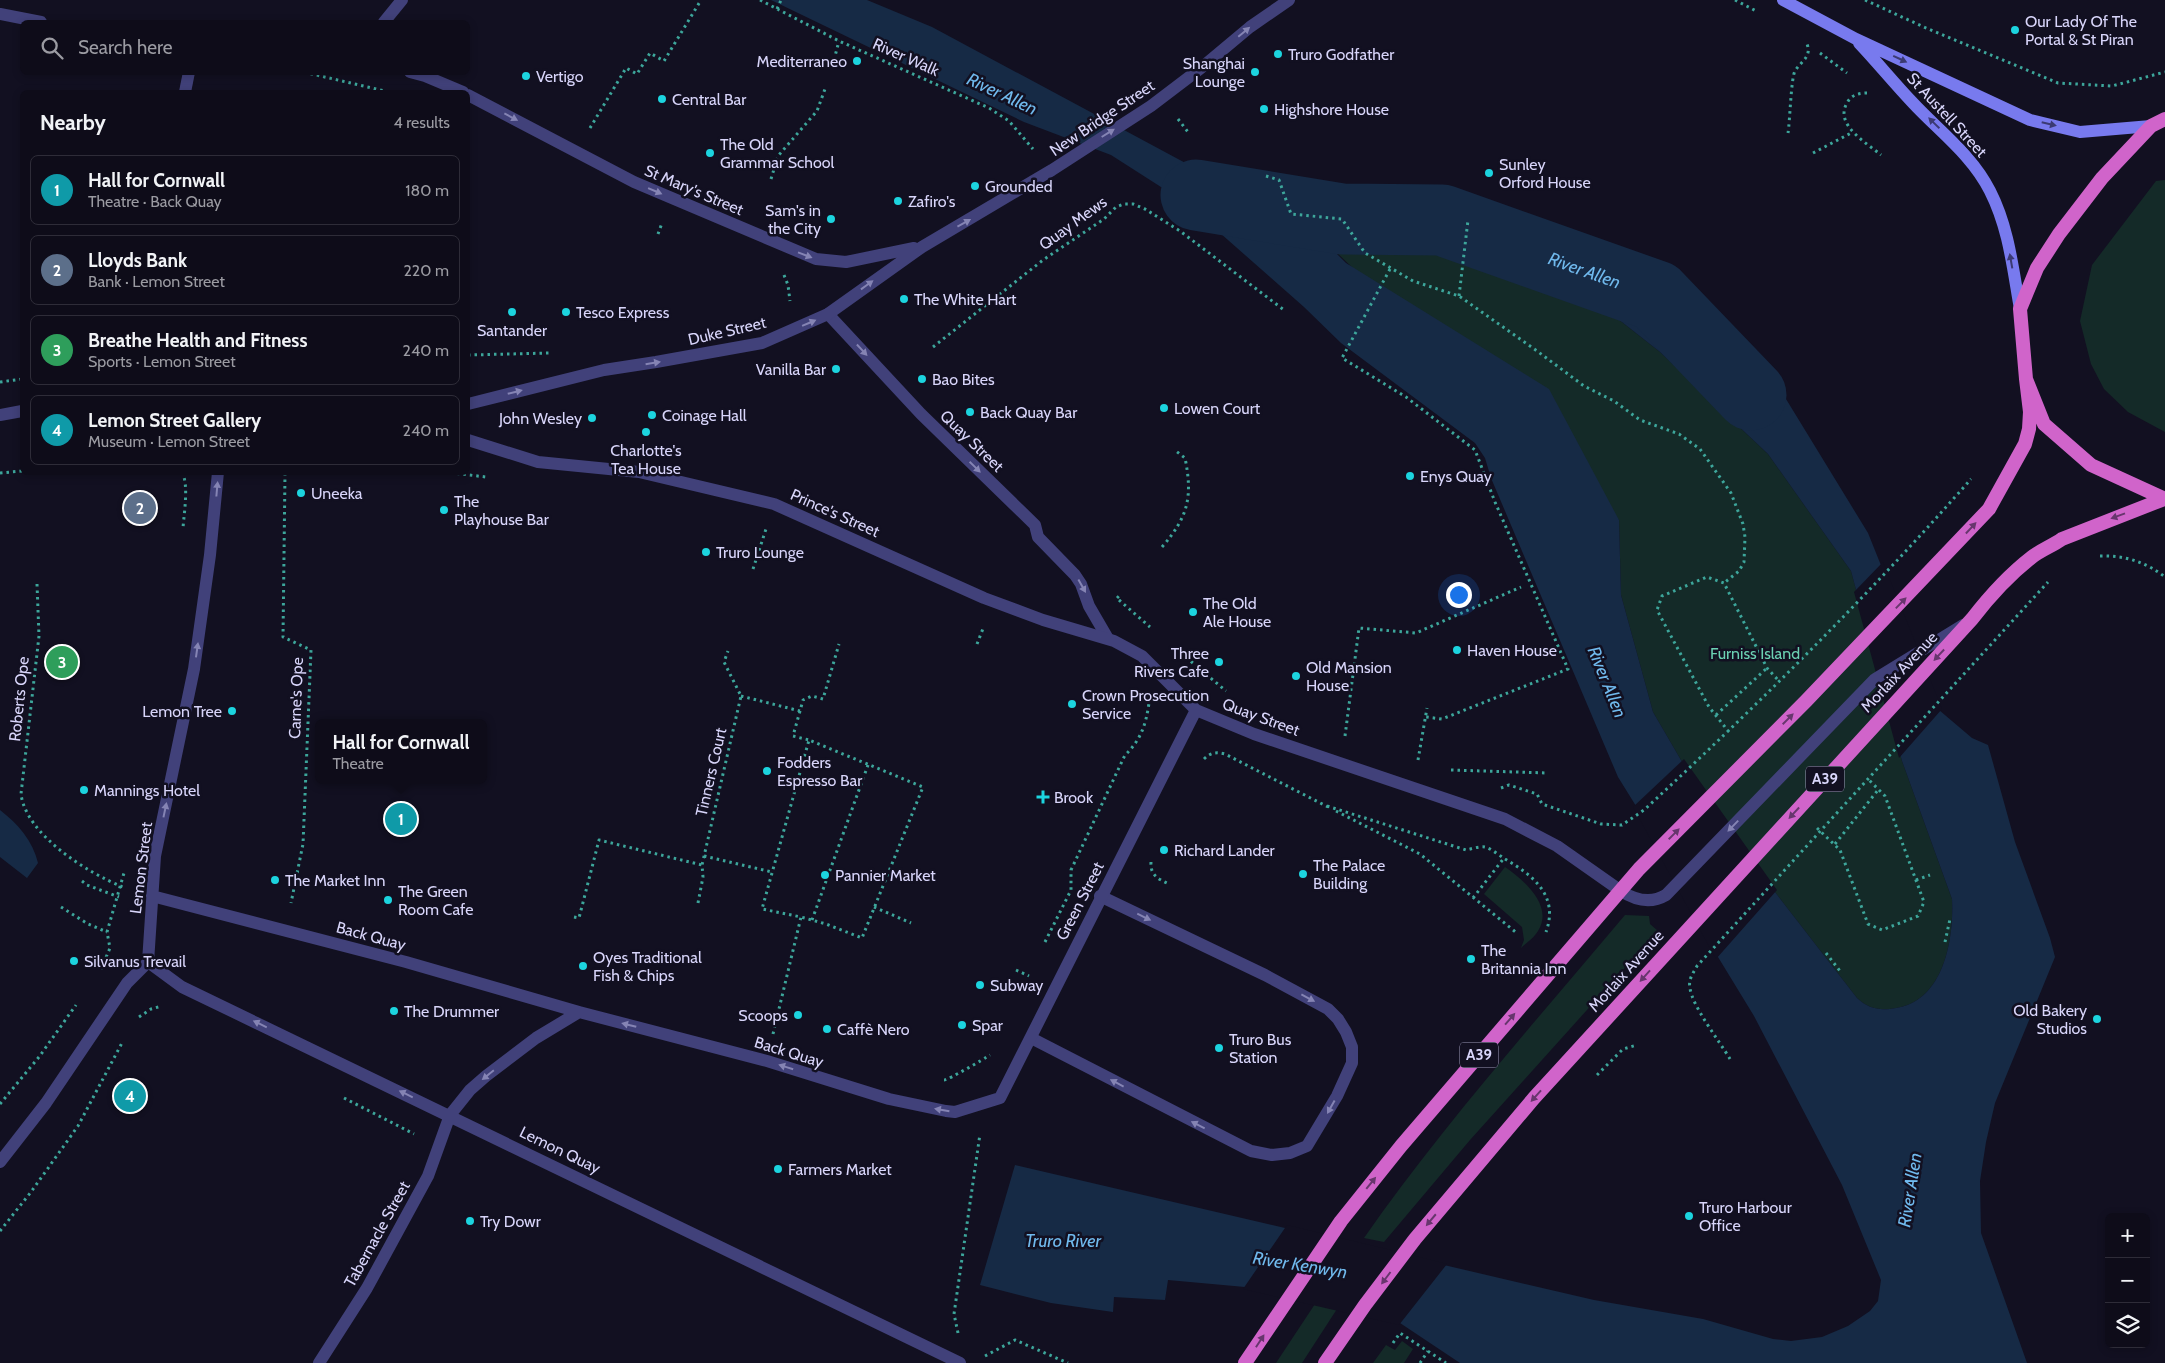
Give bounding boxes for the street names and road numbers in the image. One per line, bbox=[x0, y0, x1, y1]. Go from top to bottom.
street label: River Walk bbox=[870, 34, 943, 80]
street label: St Austell Street bbox=[1903, 69, 1991, 162]
street label: New Bridge Street bbox=[1046, 76, 1158, 160]
street label: St Mary's Street bbox=[642, 161, 747, 220]
street label: Quay Mews bbox=[1036, 192, 1111, 254]
street label: Duke Street bbox=[686, 313, 769, 349]
street label: Quay Street bbox=[936, 406, 1008, 476]
street label: Prince's Street bbox=[788, 485, 883, 541]
street label: Morlaix Avenue bbox=[1857, 628, 1941, 716]
street label: Roberts Ope bbox=[5, 656, 33, 742]
street label: Carne's Ope bbox=[285, 657, 307, 739]
street label: Quay Street bbox=[1220, 694, 1303, 740]
street label: Tinners Court bbox=[692, 725, 731, 818]
road number: A39 bbox=[1806, 766, 1844, 792]
street label: Lemon Street bbox=[126, 820, 156, 915]
street label: Green Street bbox=[1052, 858, 1108, 943]
street label: Back Quay bbox=[334, 918, 408, 954]
street label: Morlaix Avenue bbox=[1584, 926, 1668, 1016]
street label: Back Quay bbox=[752, 1032, 826, 1072]
road number: A39 bbox=[1460, 1042, 1498, 1068]
street label: Lemon Quay bbox=[517, 1122, 603, 1178]
street label: Tabernacle Street bbox=[340, 1177, 414, 1290]

